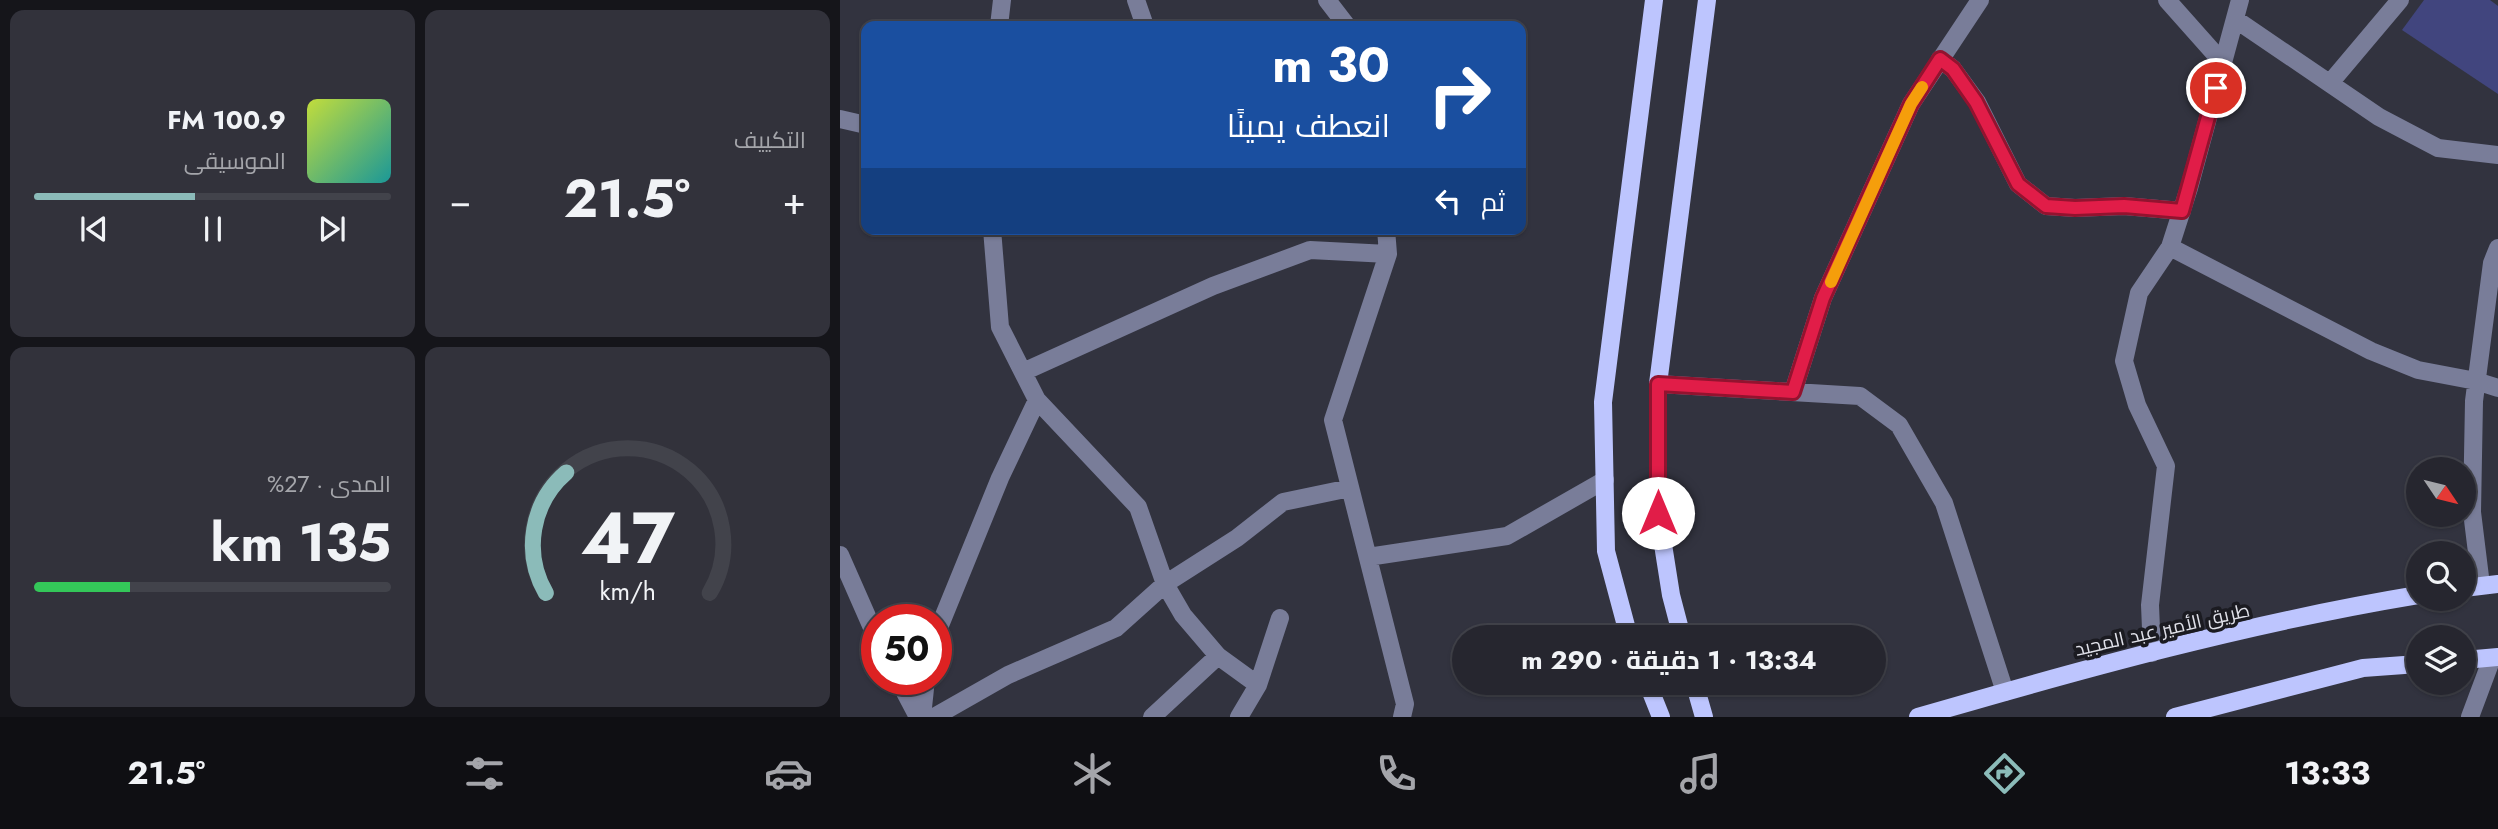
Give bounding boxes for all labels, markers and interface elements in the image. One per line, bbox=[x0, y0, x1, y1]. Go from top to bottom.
text: 30 m bbox=[1272, 30, 1390, 100]
icon: right bbox=[1414, 49, 1505, 140]
pin bbox=[2186, 58, 2246, 118]
icon: arrive bbox=[2197, 69, 2235, 107]
text: 100.9 FM bbox=[167, 101, 286, 139]
text: انعطف يمينًا bbox=[1227, 103, 1390, 149]
text: التكييف bbox=[734, 123, 806, 157]
text: الموسيقى bbox=[184, 144, 286, 178]
text: 21.5° bbox=[564, 161, 690, 237]
text: − bbox=[449, 173, 471, 228]
text: + bbox=[783, 173, 806, 228]
icon: left bbox=[1429, 182, 1467, 220]
text: ثم bbox=[1481, 183, 1505, 221]
icon: previous bbox=[75, 210, 113, 248]
icon: pause bbox=[194, 210, 232, 248]
icon: next bbox=[313, 210, 351, 248]
north arrow bbox=[2406, 457, 2476, 527]
map controls bbox=[2406, 457, 2476, 695]
text: المدى · 27% bbox=[267, 467, 391, 501]
position arrow bbox=[1621, 476, 1695, 550]
text: 47 bbox=[580, 485, 675, 590]
text: 135 km bbox=[210, 505, 391, 581]
button: search bbox=[2406, 541, 2476, 611]
text: km/h bbox=[599, 573, 656, 609]
street label: طريق الأمير عبد المجيد bbox=[2072, 596, 2252, 663]
speed limit sign: 50 bbox=[861, 604, 952, 695]
button: layers bbox=[2406, 625, 2476, 695]
text: 13:34 · 1 دقيقة · 290 m bbox=[1521, 641, 1817, 679]
icon: filters bbox=[460, 749, 509, 798]
icon: car bbox=[764, 749, 813, 798]
icon: climate bbox=[1068, 749, 1117, 798]
icon: phone bbox=[1372, 749, 1421, 798]
icon: music bbox=[1676, 749, 1725, 798]
icon: directions bbox=[1980, 749, 2029, 798]
text: 21.5° bbox=[128, 750, 205, 796]
text: 13:33 bbox=[2284, 750, 2371, 796]

